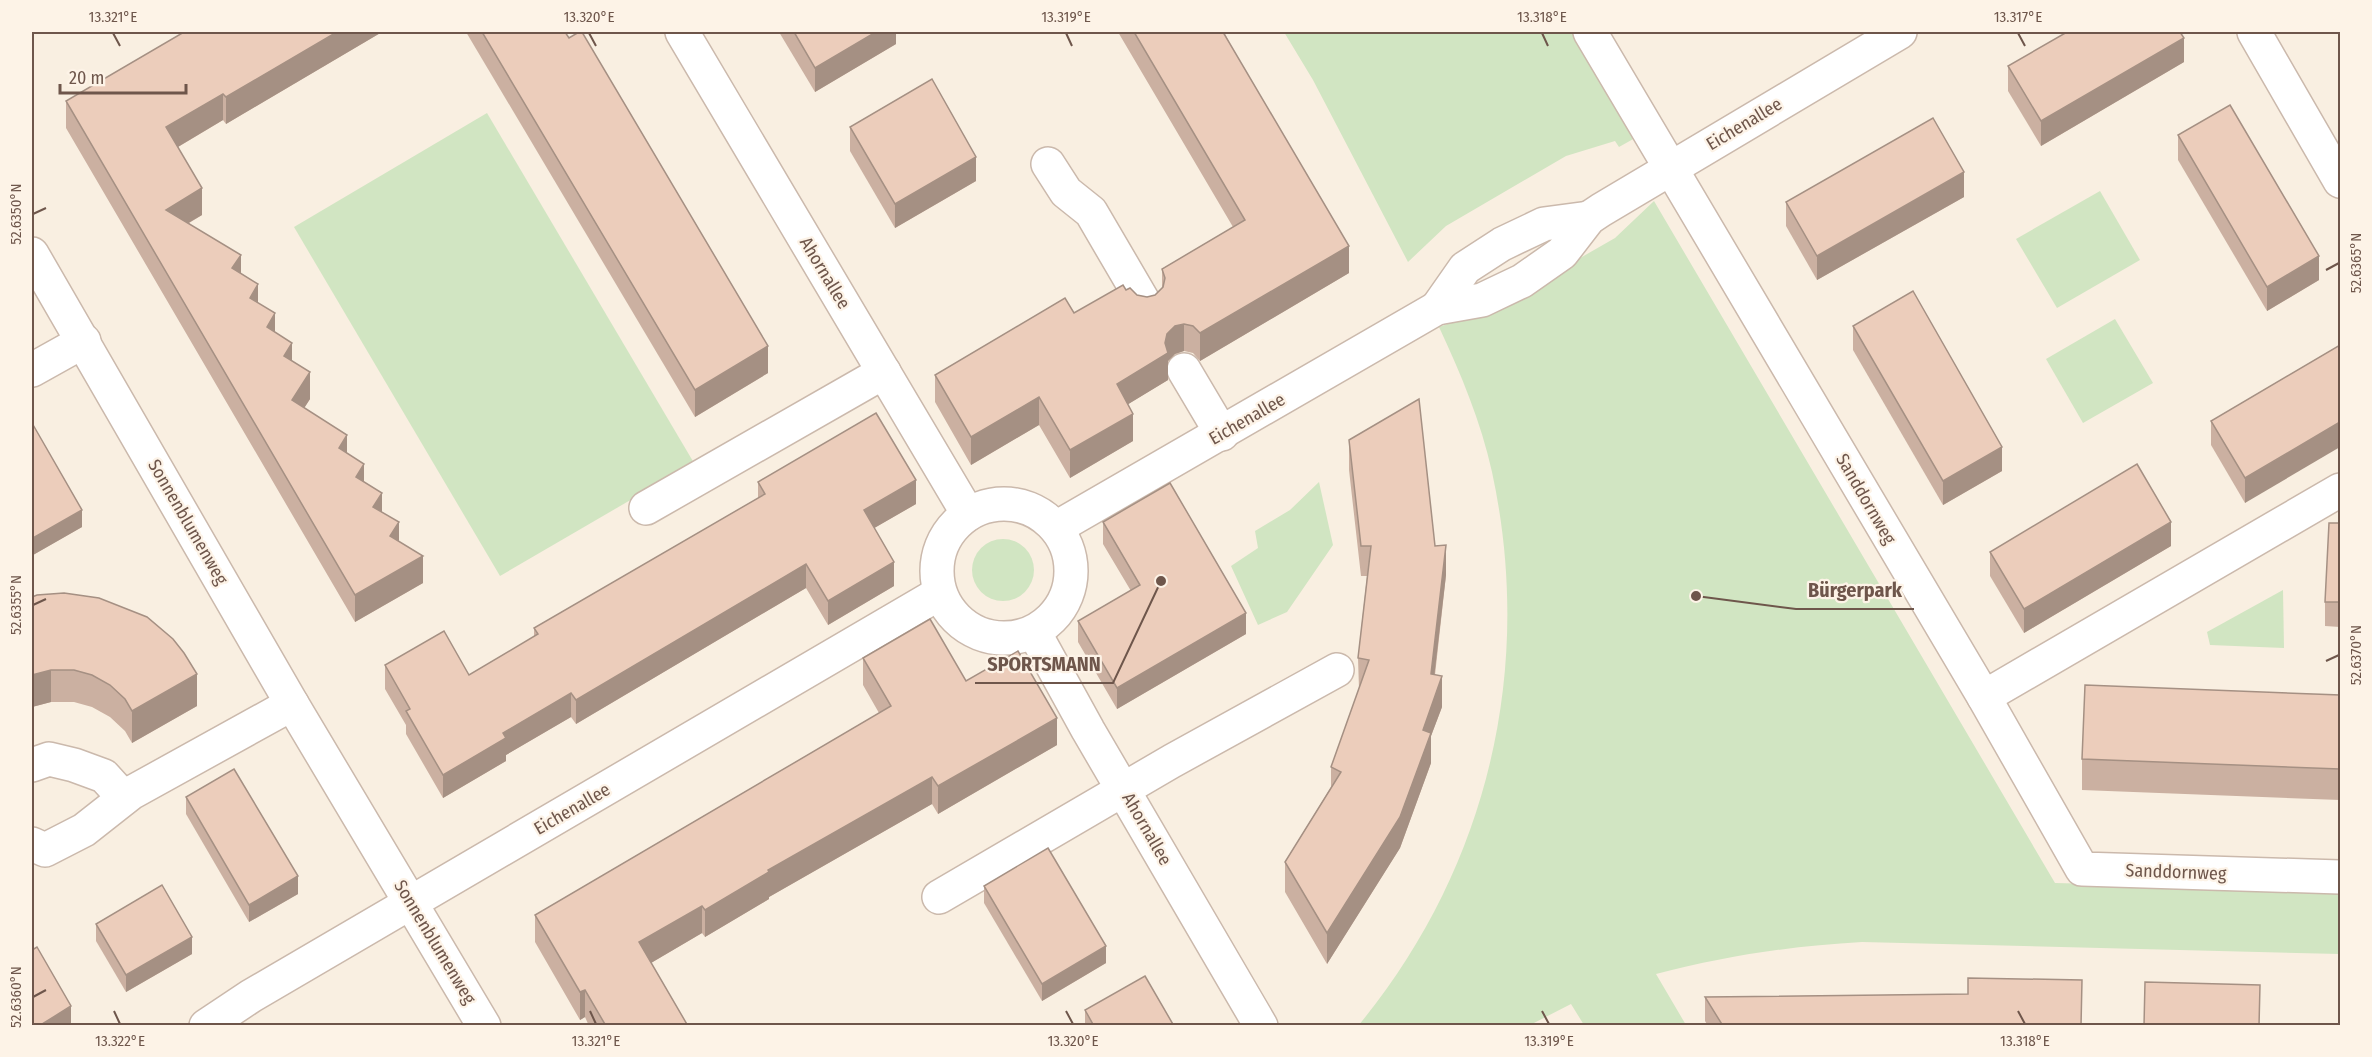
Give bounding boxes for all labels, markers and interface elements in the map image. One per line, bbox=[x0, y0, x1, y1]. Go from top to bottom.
text: 13.321°E bbox=[89, 8, 137, 26]
text: 13.320°E bbox=[563, 8, 615, 26]
text: 13.319°E bbox=[1041, 8, 1091, 26]
text: 13.318°E bbox=[1517, 8, 1567, 26]
text: 13.317°E bbox=[1994, 8, 2042, 26]
scale bar bbox=[60, 57, 186, 95]
text: 20 m bbox=[69, 67, 104, 89]
street label: Eichenallee bbox=[1702, 93, 1786, 155]
text: 52.6350°N bbox=[7, 183, 25, 245]
street label: Ahornallee bbox=[795, 233, 855, 313]
text: 52.6365°N bbox=[2347, 233, 2365, 293]
street label: Eichenallee bbox=[1205, 388, 1289, 450]
street label: Sanddornweg bbox=[1831, 450, 1901, 549]
street label: Sonnenblumenweg bbox=[143, 456, 233, 589]
callout: Bürgerpark bbox=[1796, 571, 1914, 609]
text: 52.6355°N bbox=[7, 575, 25, 635]
text: Bürgerpark bbox=[1808, 578, 1903, 602]
text: 52.6370°N bbox=[2347, 625, 2365, 685]
callout: SPORTSMANN bbox=[975, 645, 1113, 683]
text: SPORTSMANN bbox=[987, 652, 1101, 676]
street label: Eichenallee bbox=[530, 778, 614, 840]
street label: Ahornallee bbox=[1117, 789, 1177, 869]
street label: Sanddornweg bbox=[2125, 859, 2227, 885]
street label: Sonnenblumenweg bbox=[389, 876, 481, 1008]
text: 52.6360°N bbox=[7, 966, 25, 1028]
text: 13.322°E bbox=[95, 1032, 145, 1050]
text: 13.321°E bbox=[572, 1032, 620, 1050]
text: 13.320°E bbox=[1047, 1032, 1099, 1050]
text: 13.319°E bbox=[1524, 1032, 1574, 1050]
text: 13.318°E bbox=[2000, 1032, 2050, 1050]

